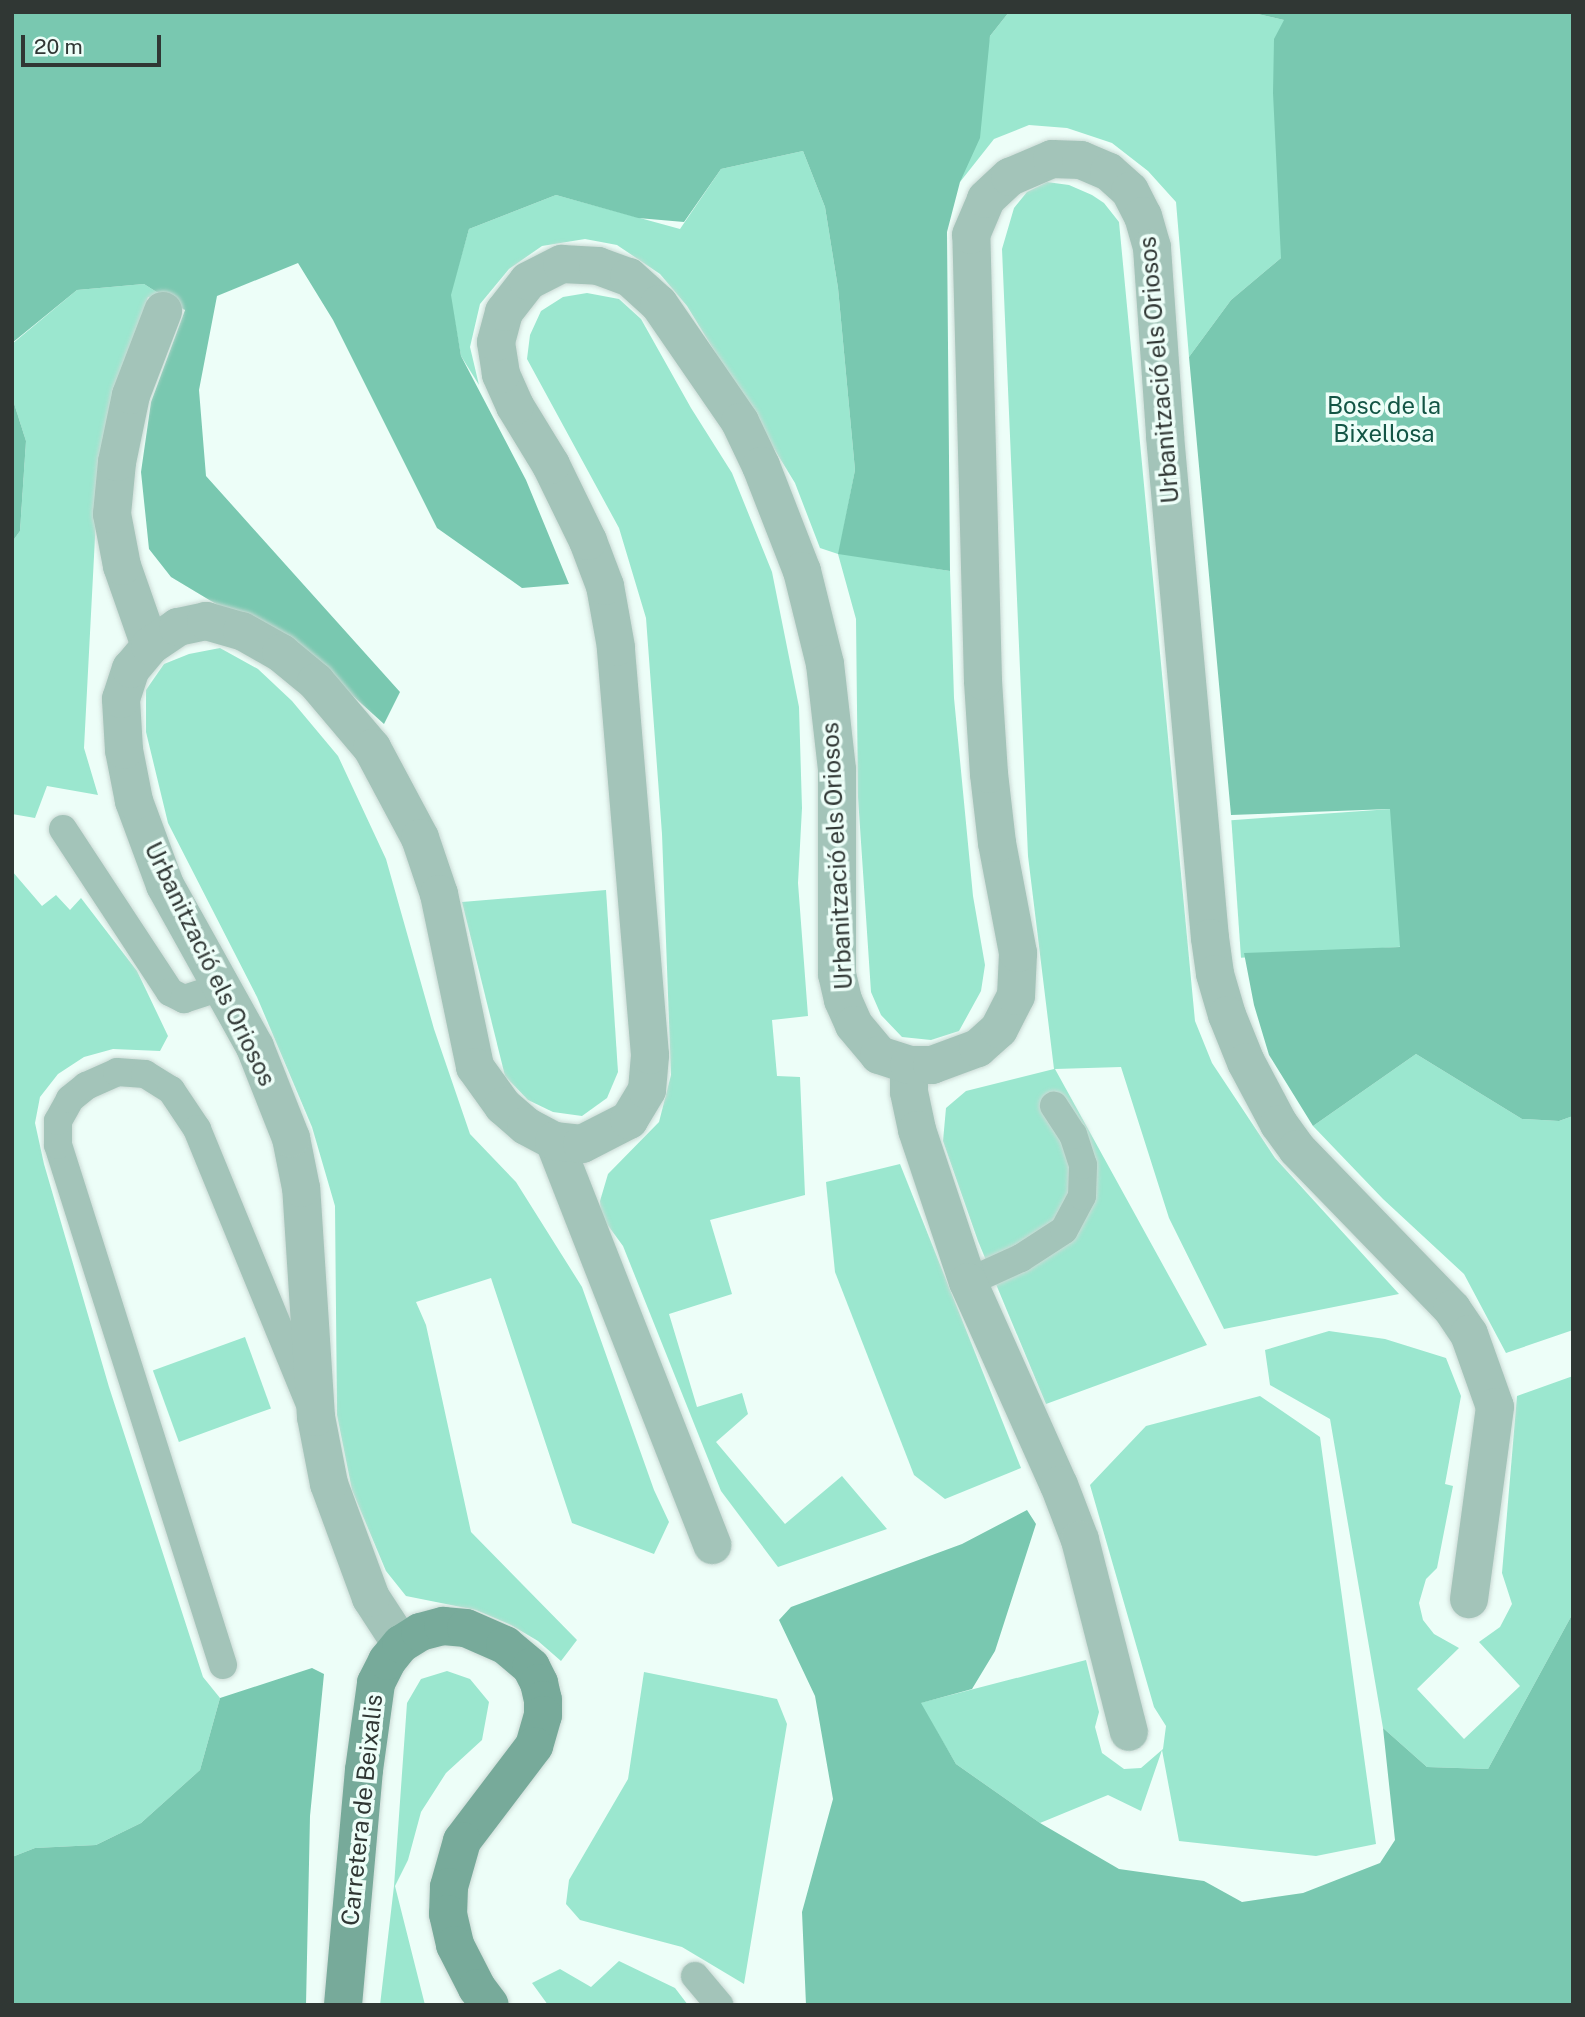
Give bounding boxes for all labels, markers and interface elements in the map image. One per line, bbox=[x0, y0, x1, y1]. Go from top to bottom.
scale bar bbox=[24, 21, 164, 65]
text: 20 m bbox=[34, 34, 83, 59]
street label: Urbanització els Oriosos bbox=[1133, 235, 1185, 505]
park label: Bosc de la Bixellosa bbox=[1327, 392, 1441, 448]
street label: Urbanització els Oriosos bbox=[816, 721, 858, 991]
street label: Urbanització els Oriosos bbox=[138, 837, 282, 1091]
street label: Carretera de Beixalis bbox=[336, 1693, 388, 1927]

